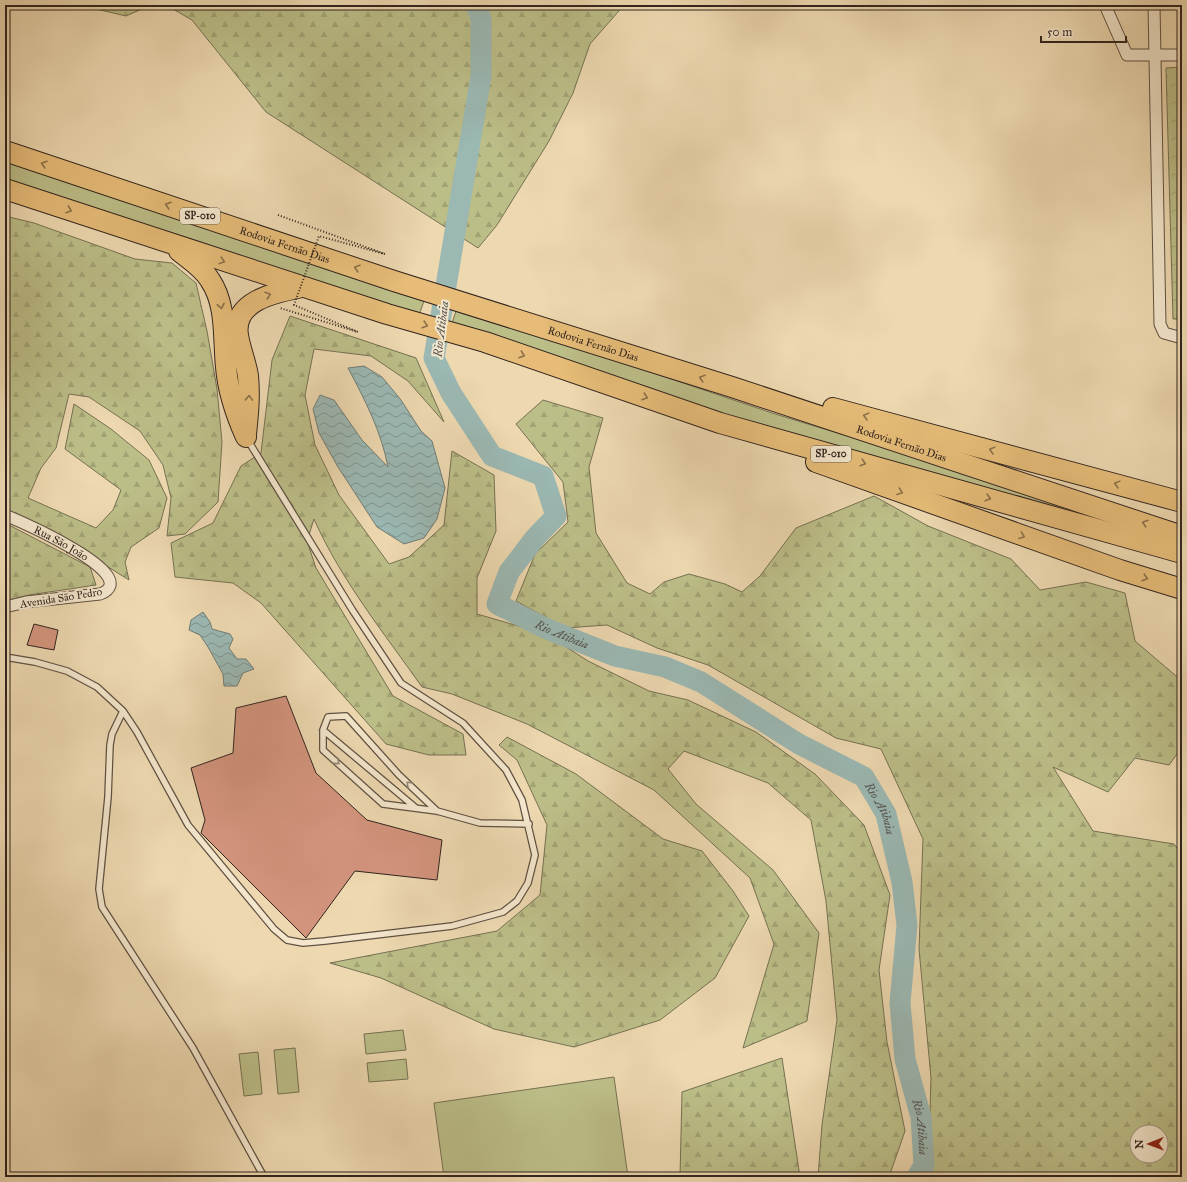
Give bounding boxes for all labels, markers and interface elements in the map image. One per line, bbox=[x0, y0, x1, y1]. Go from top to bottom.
scale bar bbox=[1041, 18, 1126, 44]
text: 50 m bbox=[1047, 25, 1072, 39]
one-way arrow bbox=[41, 160, 48, 169]
one-way arrow bbox=[164, 202, 171, 210]
one-way arrow bbox=[65, 206, 72, 214]
road number: SP-010 bbox=[180, 208, 220, 224]
street label: Rodovia Fernão Dias bbox=[238, 223, 332, 266]
one-way arrow bbox=[218, 256, 225, 265]
one-way arrow bbox=[354, 265, 361, 273]
one-way arrow bbox=[265, 291, 272, 300]
water label: Rio Atibaia bbox=[430, 300, 451, 359]
one-way arrow bbox=[216, 303, 224, 309]
one-way arrow bbox=[421, 320, 428, 329]
street label: Rodovia Fernão Dias bbox=[546, 323, 640, 364]
one-way arrow bbox=[518, 350, 525, 359]
one-way arrow bbox=[699, 374, 706, 382]
one-way arrow bbox=[641, 392, 648, 401]
one-way arrow bbox=[244, 395, 253, 401]
one-way arrow bbox=[863, 412, 870, 421]
street label: Rodovia Fernão Dias bbox=[855, 422, 948, 464]
road number: SP-010 bbox=[811, 446, 851, 462]
one-way arrow bbox=[989, 446, 996, 455]
one-way arrow bbox=[859, 458, 866, 467]
one-way arrow bbox=[1114, 480, 1121, 489]
one-way arrow bbox=[896, 488, 903, 496]
one-way arrow bbox=[984, 493, 991, 502]
one-way arrow bbox=[1142, 520, 1149, 528]
street label: Rua São João bbox=[32, 523, 91, 563]
one-way arrow bbox=[1019, 531, 1026, 539]
one-way arrow bbox=[1142, 573, 1149, 582]
street label: Avenida São Pedro bbox=[18, 585, 103, 611]
water label: Rio Atibaia bbox=[532, 617, 591, 652]
one-way arrow bbox=[332, 758, 339, 765]
water label: Rio Atibaia bbox=[861, 779, 898, 836]
one-way arrow bbox=[406, 781, 414, 789]
water label: Rio Atibaia bbox=[909, 1097, 930, 1156]
north arrow bbox=[1129, 1124, 1169, 1164]
text: N bbox=[1133, 1139, 1146, 1149]

